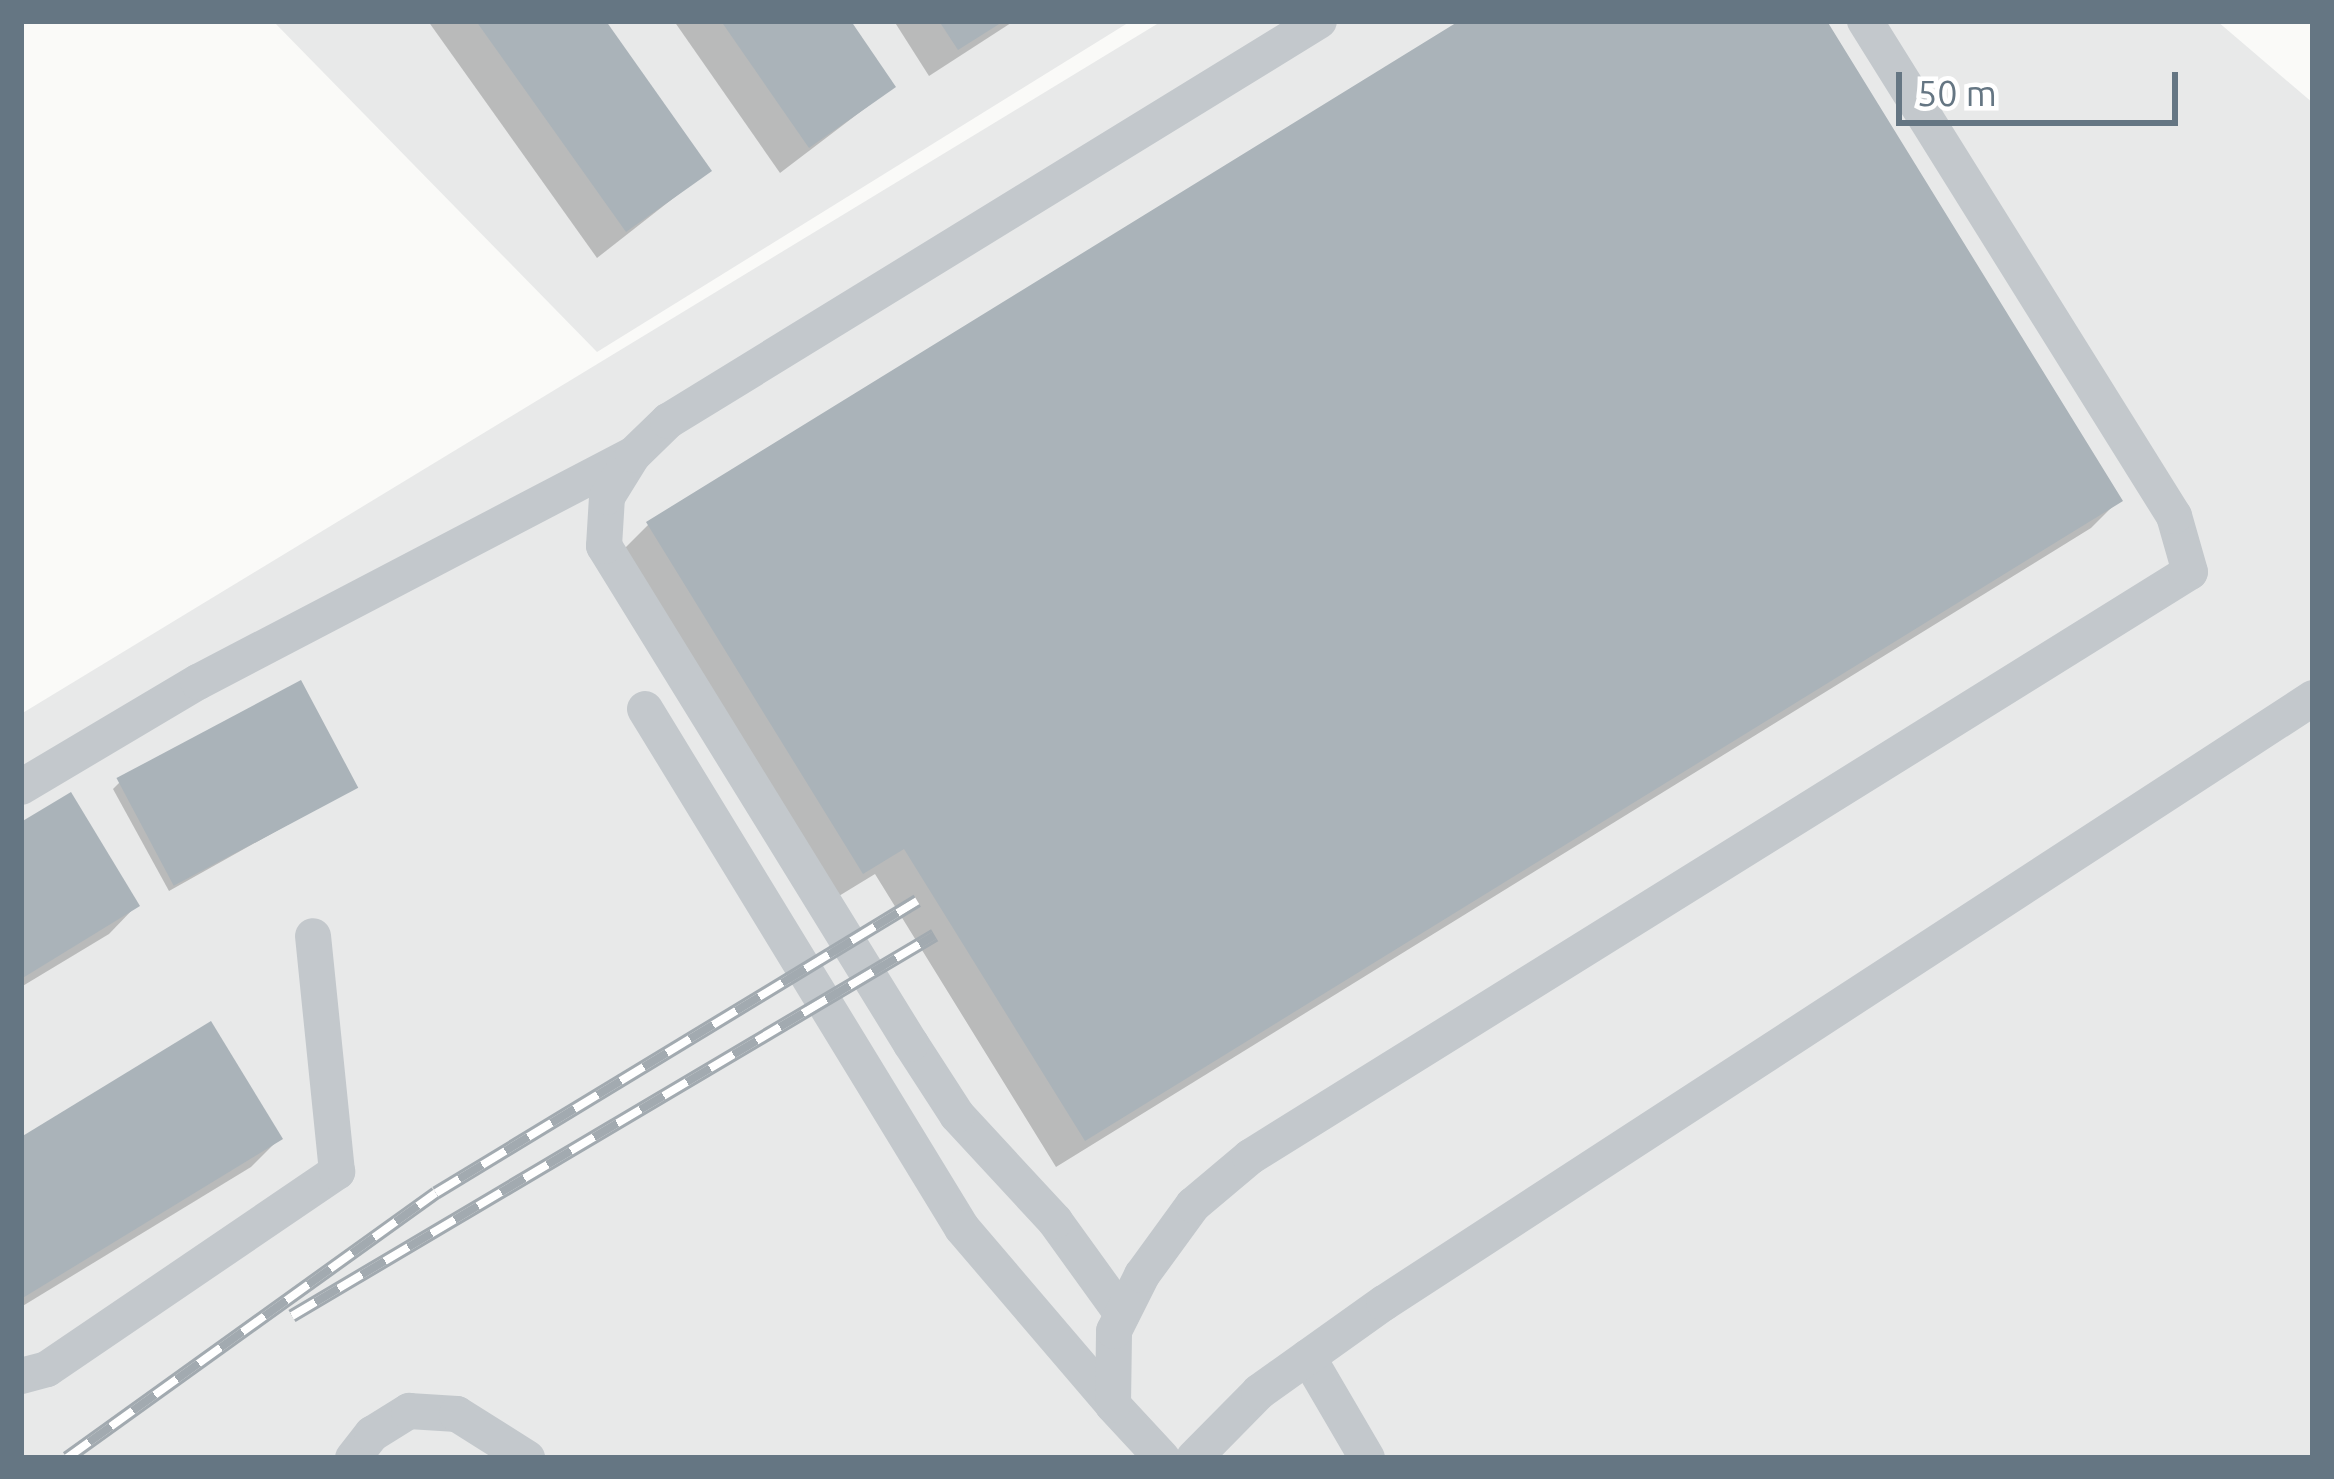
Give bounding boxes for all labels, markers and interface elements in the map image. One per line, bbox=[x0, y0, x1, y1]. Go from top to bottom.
scale bar bbox=[1902, 48, 2184, 122]
text: 50 m bbox=[1917, 72, 1997, 113]

